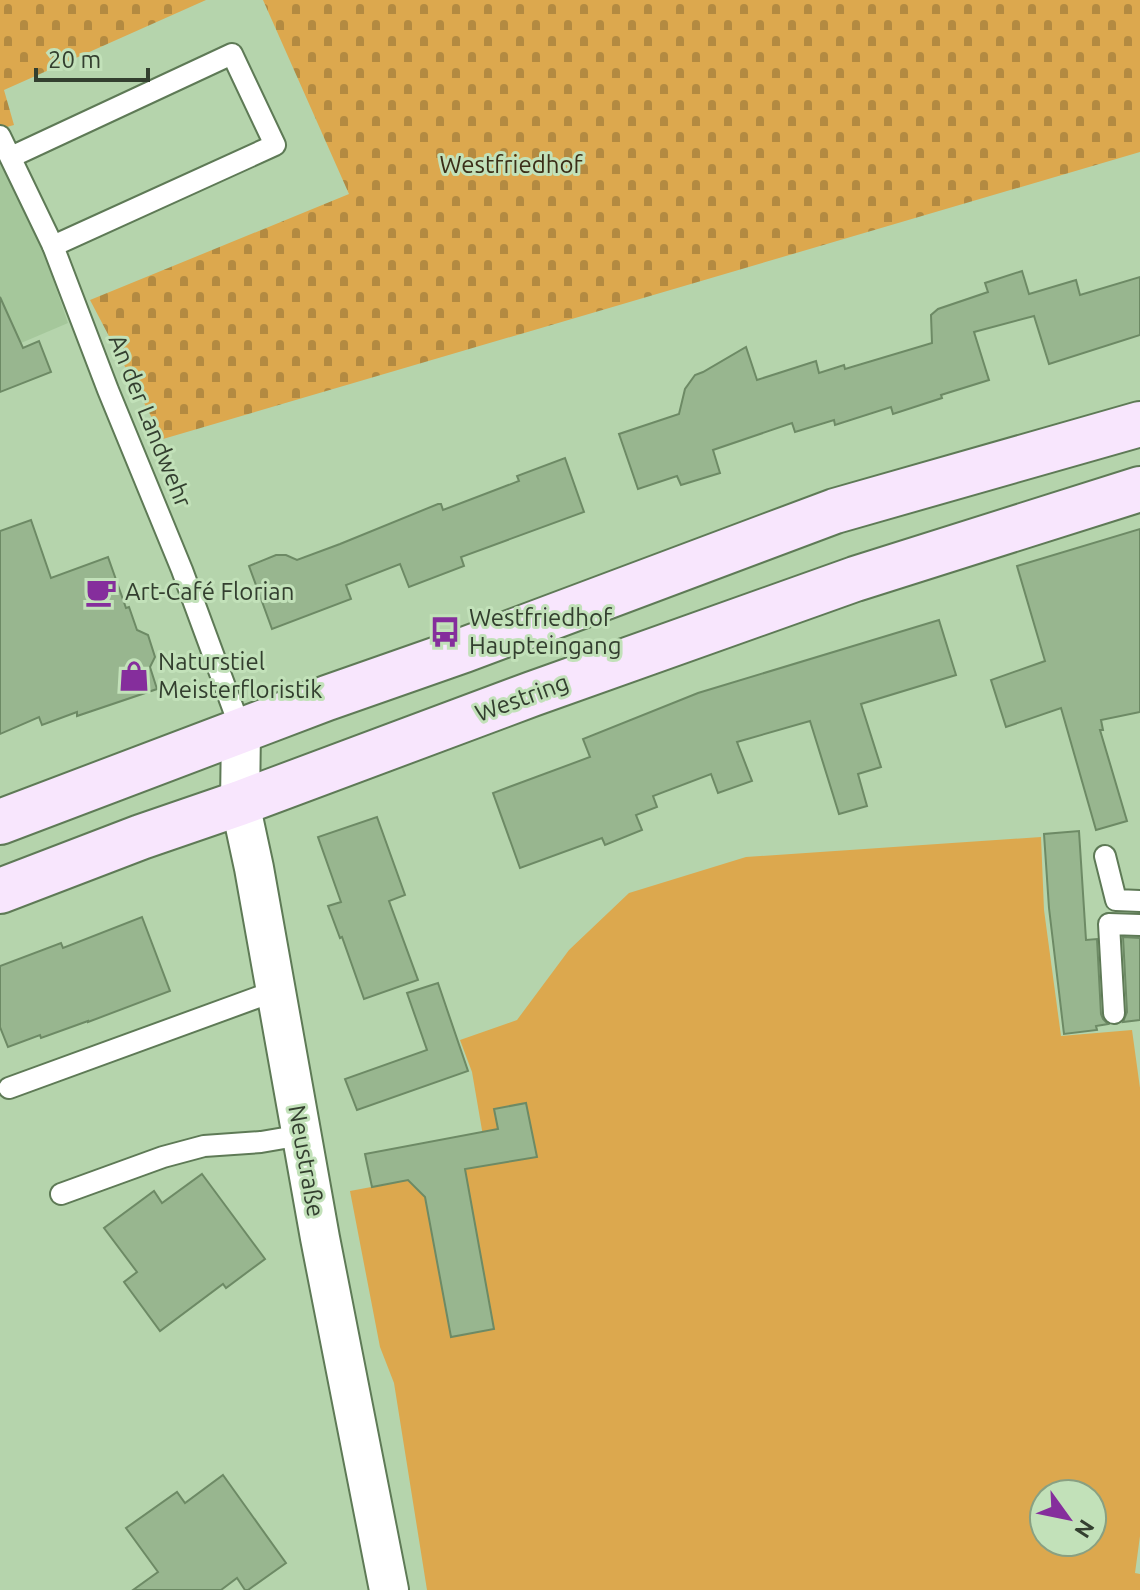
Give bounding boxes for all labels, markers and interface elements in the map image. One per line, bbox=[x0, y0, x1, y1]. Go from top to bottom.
scale bar bbox=[36, 32, 148, 82]
text: 20 m bbox=[48, 46, 101, 73]
park label: Westfriedhof bbox=[439, 151, 583, 178]
street label: An der Landwehr bbox=[104, 331, 197, 511]
cafe icon: Art-Café Florian bbox=[84, 575, 118, 609]
place label: Art-Café Florian bbox=[125, 578, 294, 605]
place label: Westfriedhof Haupteingang bbox=[469, 604, 622, 659]
bus stop icon: Westfriedhof Haupteingang bbox=[428, 615, 462, 649]
place label: Naturstiel Meisterfloristik bbox=[158, 648, 322, 703]
shop icon: Naturstiel Meisterfloristik bbox=[117, 659, 151, 693]
street label: Westring bbox=[471, 668, 572, 727]
street label: Neustraße bbox=[283, 1103, 330, 1219]
north arrow bbox=[1028, 1478, 1108, 1558]
text: N bbox=[1070, 1515, 1100, 1543]

